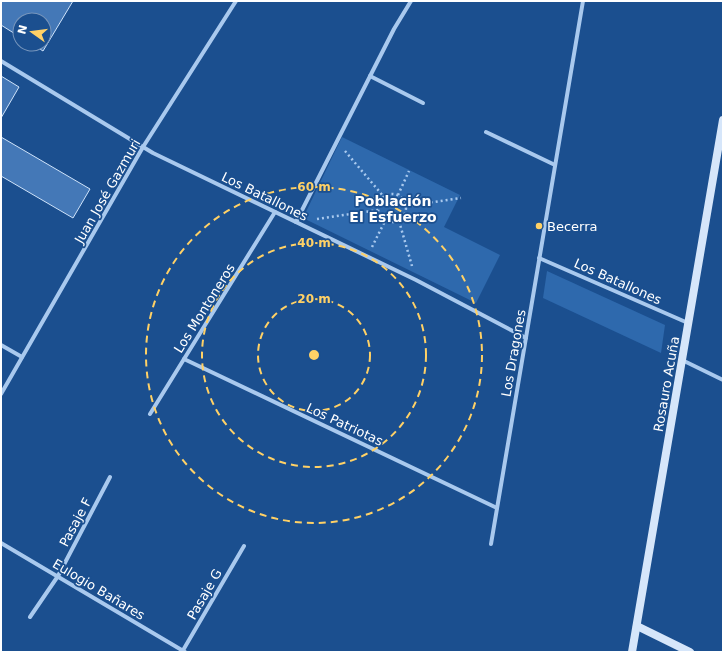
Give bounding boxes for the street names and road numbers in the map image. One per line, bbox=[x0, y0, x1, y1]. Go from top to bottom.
street label: Juan José Gazmuri bbox=[71, 136, 143, 247]
street label: Los Batallones bbox=[219, 169, 311, 224]
street label: Los Batallones bbox=[572, 255, 664, 308]
street label: Los Montoneros bbox=[171, 261, 238, 356]
street label: Los Dragones bbox=[498, 308, 529, 398]
street label: Rosauro Acuña bbox=[651, 335, 682, 433]
street label: Los Patriotas bbox=[304, 400, 386, 449]
street label: Pasaje F bbox=[56, 495, 95, 549]
street label: Eulogio Bañares bbox=[50, 556, 148, 623]
street label: Pasaje G bbox=[184, 566, 225, 622]

